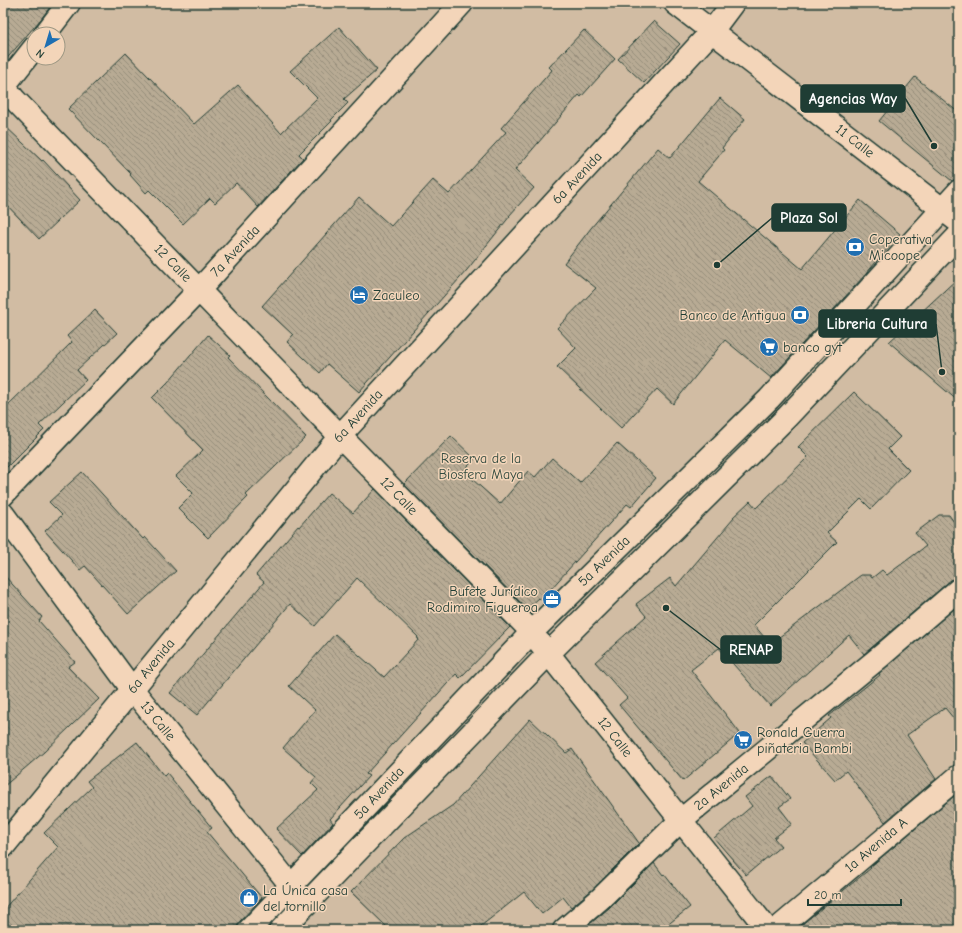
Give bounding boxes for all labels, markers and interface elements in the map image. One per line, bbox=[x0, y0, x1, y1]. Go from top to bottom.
north arrow bbox=[26, 26, 66, 66]
text: N bbox=[33, 46, 47, 61]
callout: Agencias Way bbox=[801, 85, 905, 112]
text: Agencias Way bbox=[809, 90, 897, 108]
street label: 11 Calle bbox=[832, 121, 878, 161]
street label: 6a Avenida bbox=[548, 148, 606, 208]
callout: Plaza Sol bbox=[772, 204, 846, 231]
text: Plaza Sol bbox=[780, 209, 838, 227]
street label: 7a Avenida bbox=[207, 222, 263, 280]
place label: Coperativa Micoope bbox=[869, 231, 932, 264]
bank icon: Coperativa Micoope bbox=[844, 236, 866, 258]
street label: 12 Calle bbox=[151, 240, 195, 286]
hotel icon: Zaculeo bbox=[348, 284, 370, 306]
place label: Zaculeo bbox=[373, 287, 420, 304]
bank icon: Banco de Antigua bbox=[789, 304, 811, 326]
place label: Banco de Antigua bbox=[680, 307, 786, 324]
callout: Libreria Cultura bbox=[819, 310, 936, 337]
text: Libreria Cultura bbox=[826, 315, 928, 333]
supermarket icon: banco gyt bbox=[758, 336, 780, 358]
place label: banco gyt bbox=[783, 339, 843, 356]
street label: 6a Avenida bbox=[330, 386, 386, 446]
park label: Reserva de la Biosfera Maya bbox=[438, 450, 524, 483]
street label: 12 Calle bbox=[377, 473, 421, 519]
street label: 5a Avenida bbox=[574, 532, 634, 590]
place label: Bufete Jurídico Rodimiro Figueroa bbox=[427, 583, 538, 616]
office icon: Bufete Jurídico Rodimiro Figueroa bbox=[541, 588, 563, 610]
street label: 6a Avenida bbox=[124, 635, 178, 697]
callout: RENAP bbox=[721, 636, 781, 663]
text: RENAP bbox=[729, 641, 774, 659]
street label: 13 Calle bbox=[137, 698, 179, 744]
street label: 12 Calle bbox=[594, 713, 636, 761]
place label: Ronald Guerra piñateria Bambi bbox=[757, 724, 852, 757]
supermarket icon: Ronald Guerra piñateria Bambi bbox=[732, 729, 754, 751]
street label: 2a Avenida bbox=[690, 760, 752, 814]
street label: 5a Avenida bbox=[350, 763, 408, 823]
street label: 1a Avenida A bbox=[841, 814, 911, 876]
scale bar bbox=[808, 881, 901, 907]
place label: La Única casa del tornillo bbox=[263, 882, 348, 915]
shop icon: La Única casa del tornillo bbox=[238, 887, 260, 909]
text: 20 m bbox=[814, 888, 842, 902]

